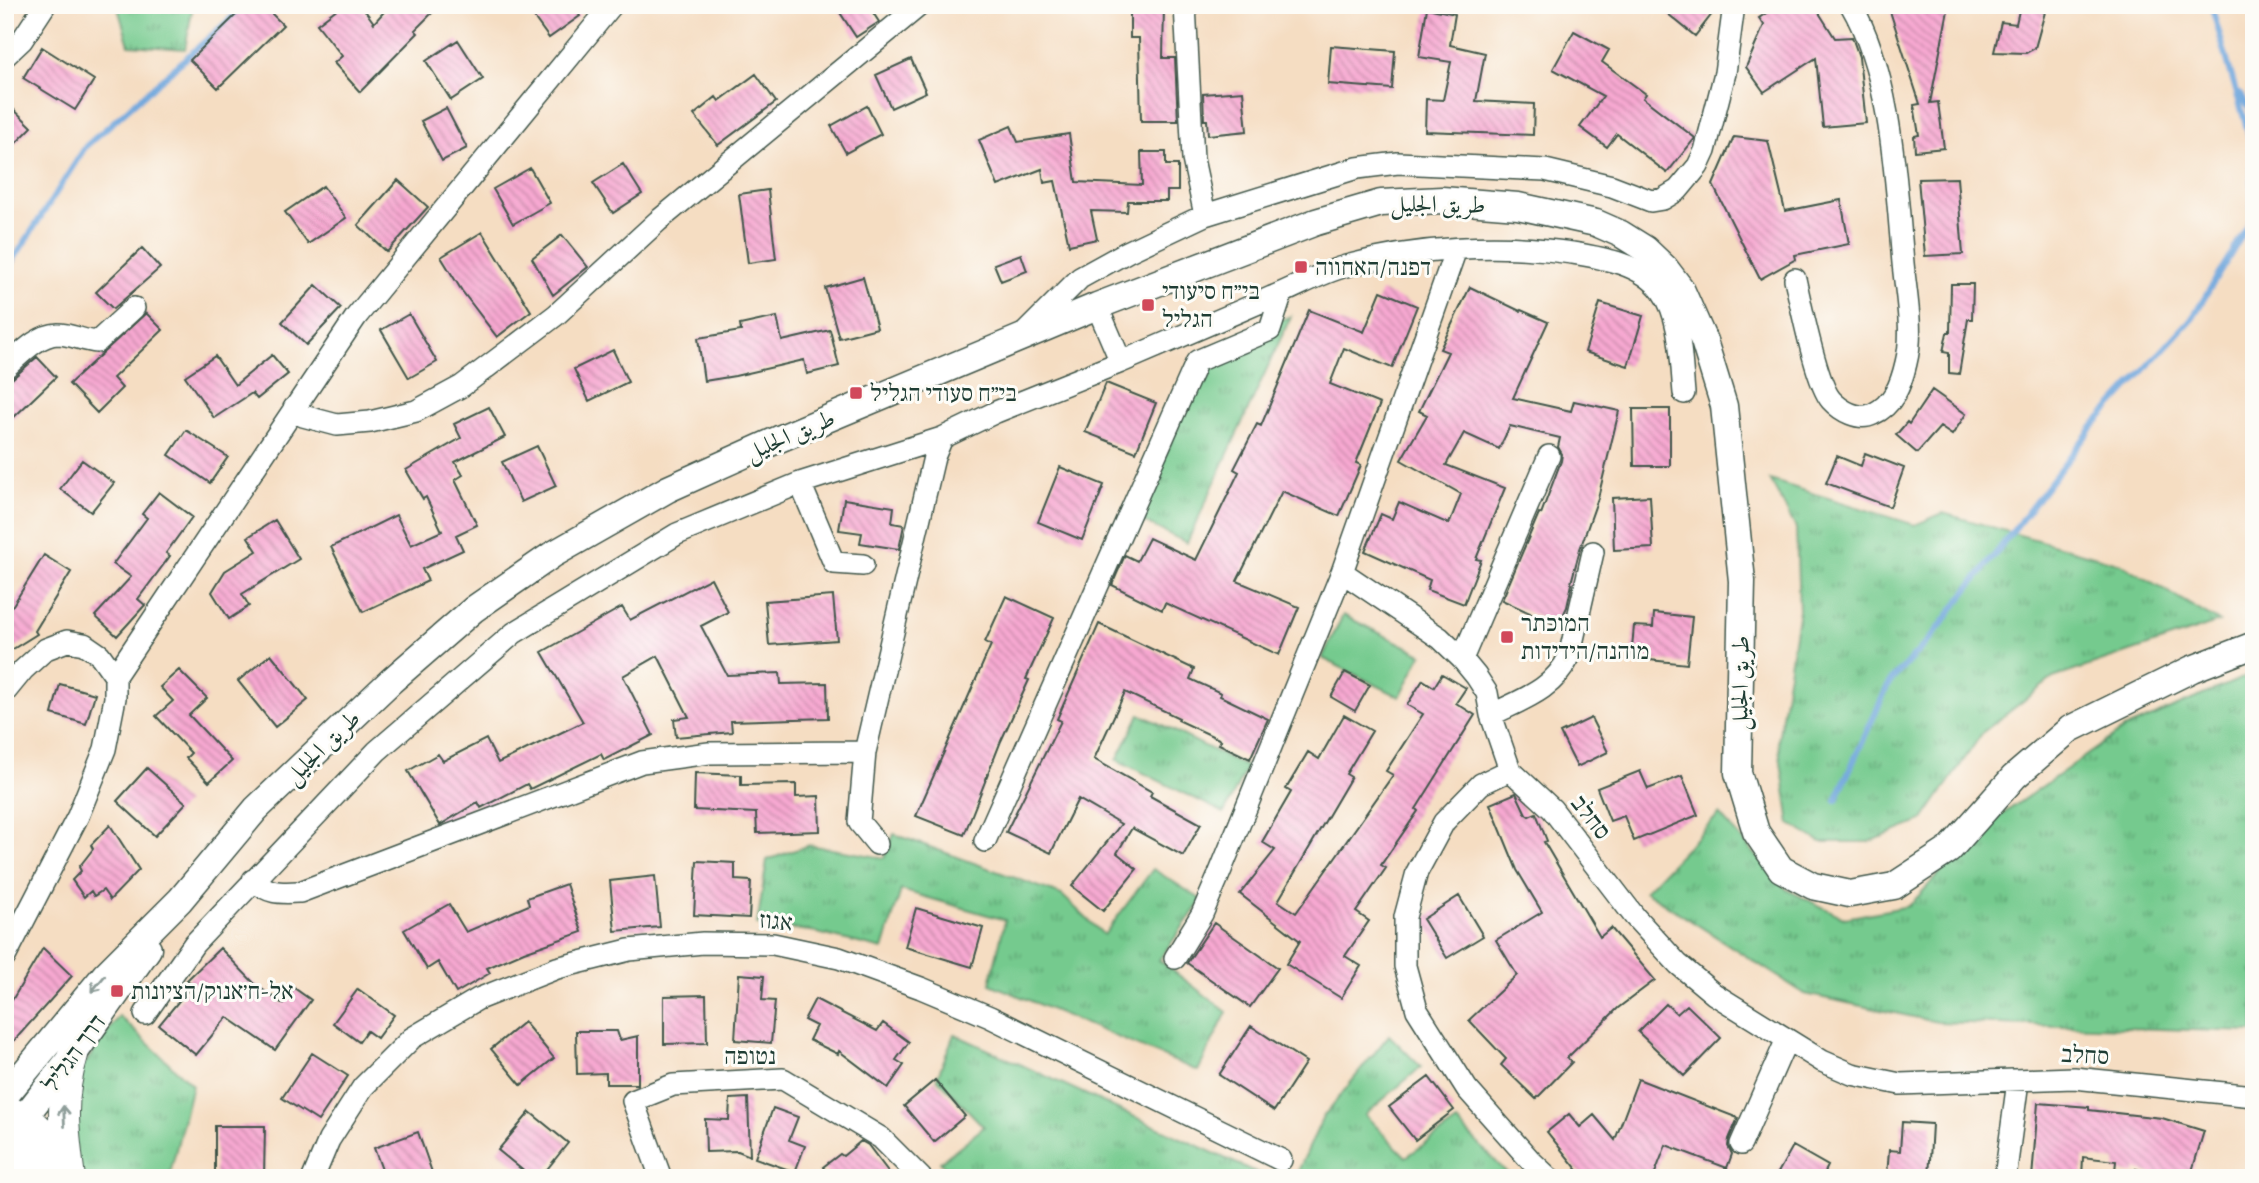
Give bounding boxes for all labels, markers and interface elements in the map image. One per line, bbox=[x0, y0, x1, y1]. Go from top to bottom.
street label: طريق الجليل bbox=[1390, 187, 1486, 222]
place label: דפנה/האחווה bbox=[1315, 251, 1431, 283]
marker: דפנה/האחווה bbox=[1293, 259, 1309, 275]
place label: בי״ח סיעודי הגליל bbox=[1162, 275, 1260, 335]
marker: בי״ח סיעודי הגליל bbox=[1140, 297, 1156, 313]
place label: בי״ח סעודי הגליל bbox=[870, 377, 1017, 409]
marker: בי״ח סעודי הגליל bbox=[848, 385, 864, 401]
street label: طريق الجليل bbox=[740, 402, 840, 469]
place label: המוכתר מוהנה/הידידות bbox=[1521, 607, 1649, 667]
marker: המוכתר מוהנה/הידידות bbox=[1499, 629, 1515, 645]
street label: طريق الجليل bbox=[1723, 635, 1758, 731]
street label: طريق الجليل bbox=[277, 702, 368, 792]
street label: סחלב bbox=[1563, 788, 1619, 846]
street label: אגוז bbox=[758, 903, 794, 939]
one-way arrow bbox=[90, 975, 106, 993]
place label: אל-ח׳אנוק/הציונות bbox=[131, 975, 294, 1007]
marker: אל-ח׳אנוק/הציונות bbox=[109, 983, 125, 999]
street label: דרך הגליל bbox=[35, 1008, 113, 1098]
street label: סחלב bbox=[2060, 1038, 2110, 1072]
street label: נטופה bbox=[724, 1040, 776, 1072]
one-way arrow bbox=[57, 1105, 70, 1128]

